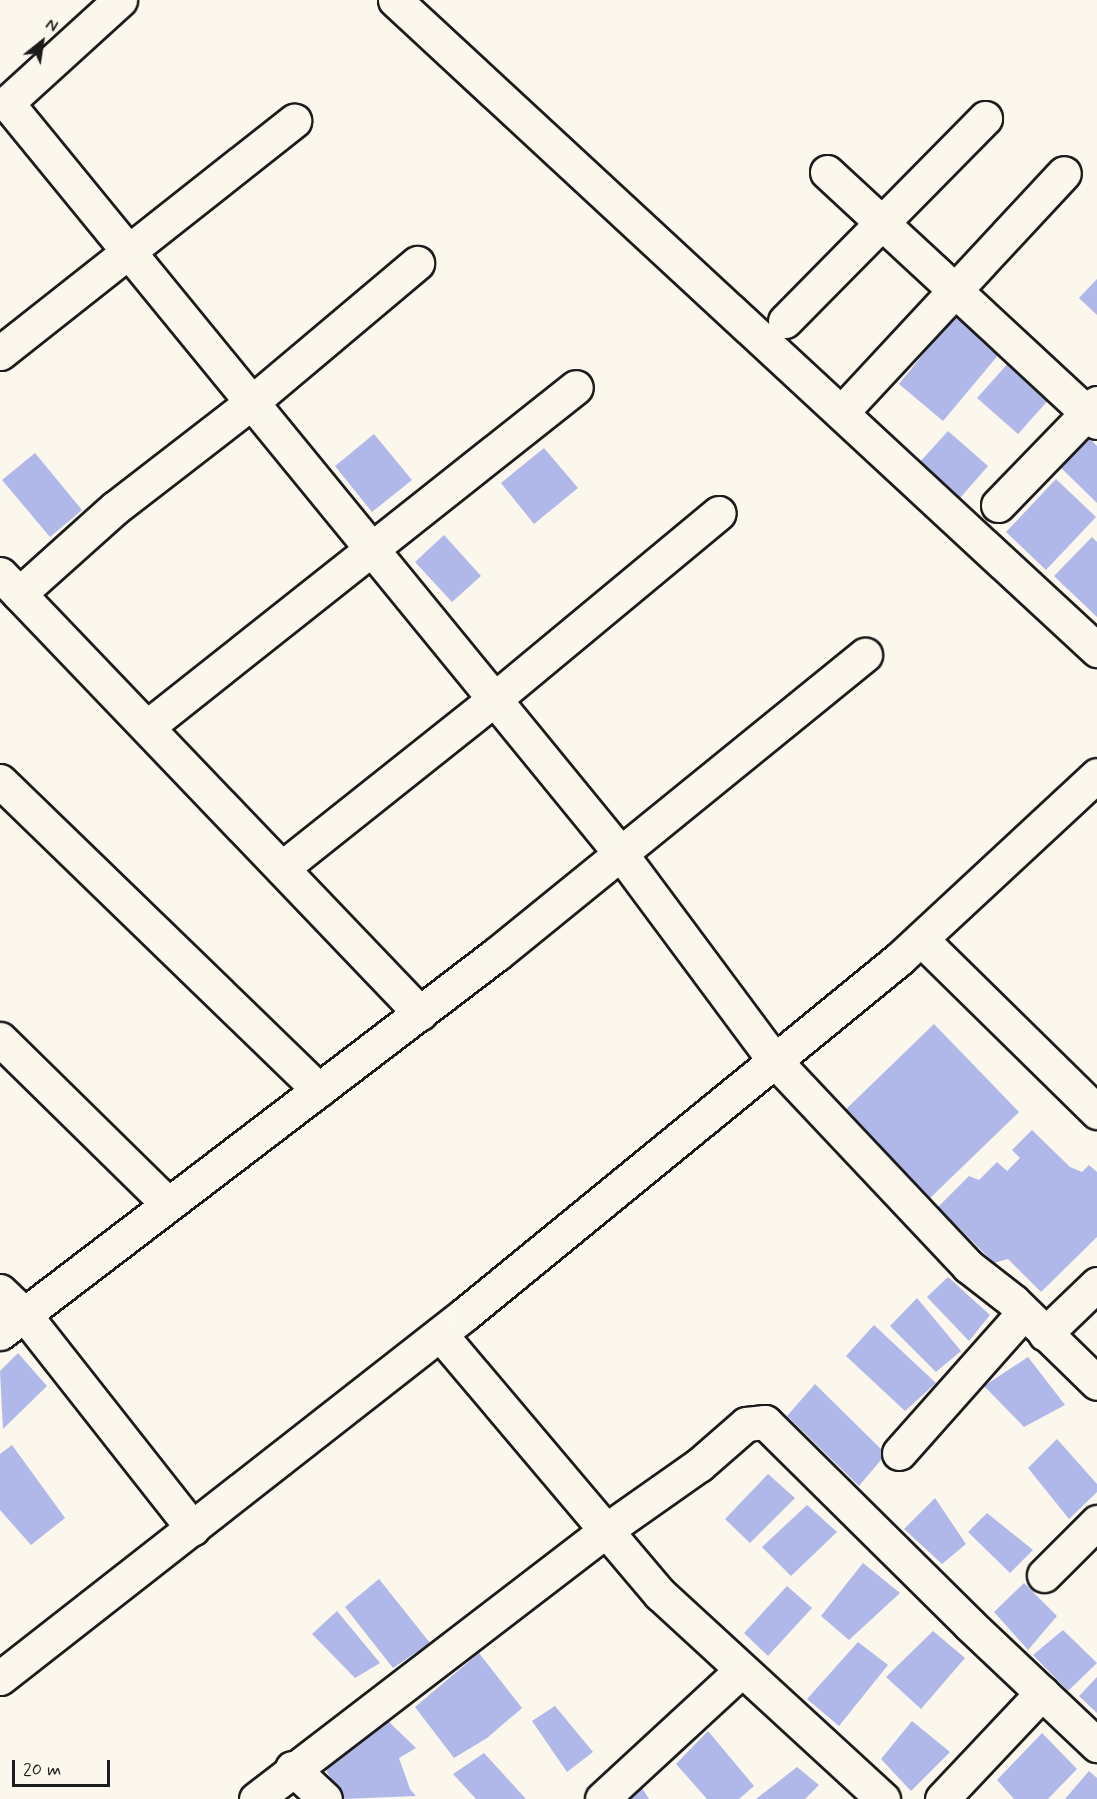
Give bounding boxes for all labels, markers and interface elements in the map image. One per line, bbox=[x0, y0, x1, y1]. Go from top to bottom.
north arrow bbox=[12, 12, 72, 72]
text: N bbox=[41, 14, 61, 38]
scale bar bbox=[15, 1748, 112, 1786]
text: 20 m bbox=[23, 1758, 61, 1782]

